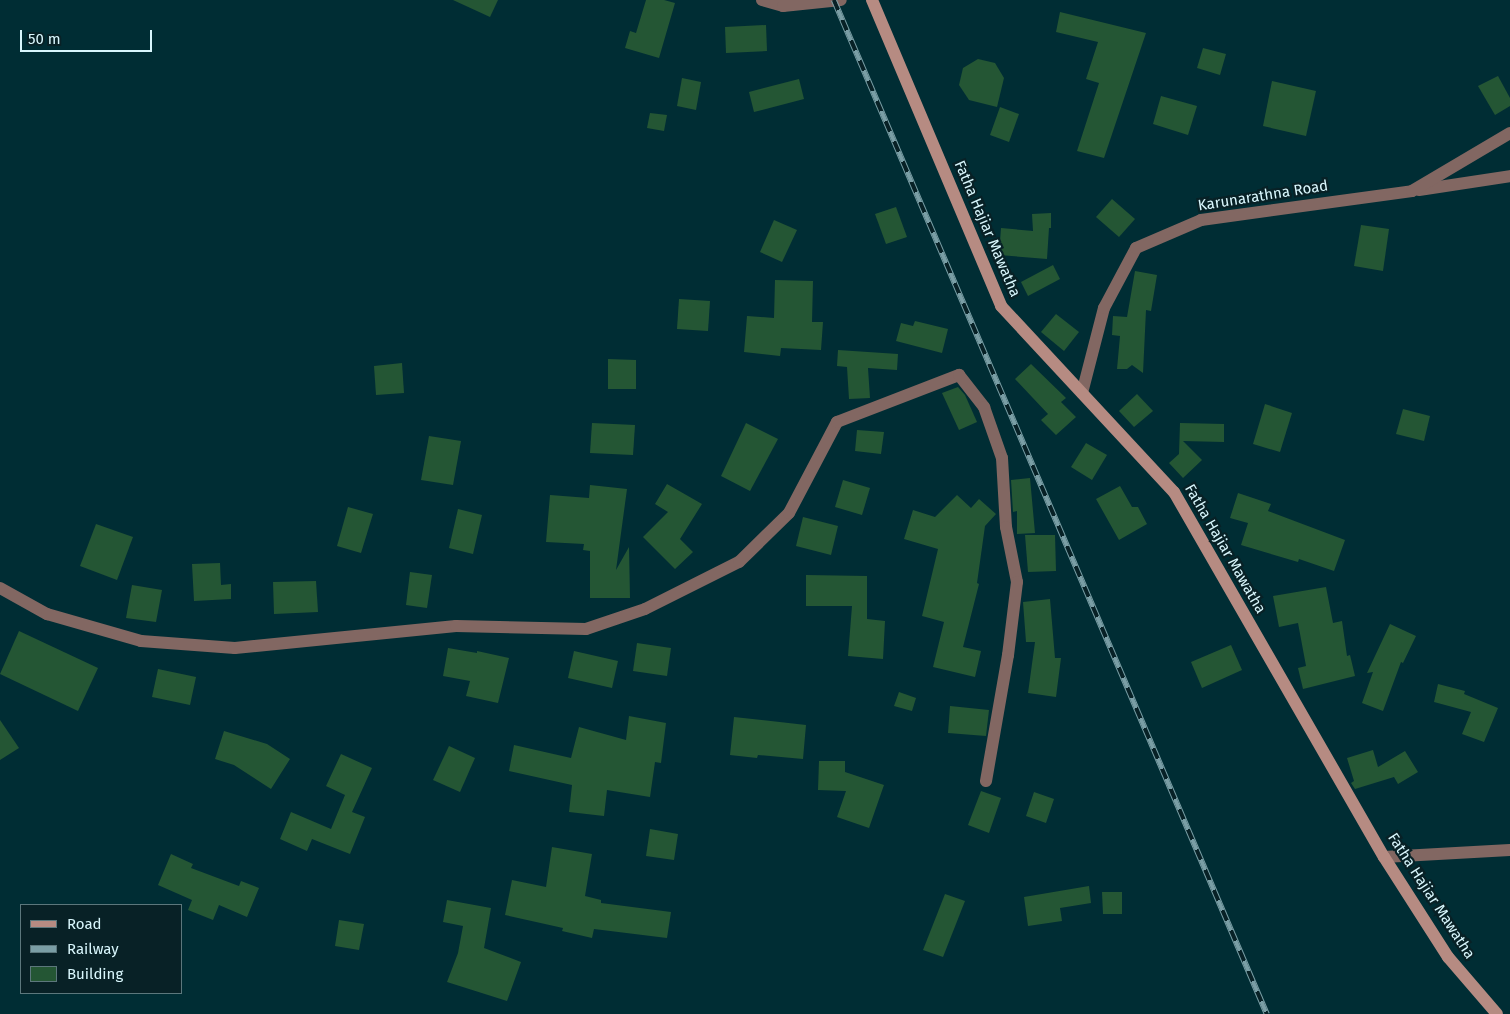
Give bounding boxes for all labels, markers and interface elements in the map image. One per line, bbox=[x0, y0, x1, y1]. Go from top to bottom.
scale bar bbox=[22, 20, 155, 52]
text: 50 m bbox=[28, 30, 61, 48]
street label: Fatha Hajiar Mawatha bbox=[950, 158, 1024, 300]
street label: Karunarathna Road bbox=[1197, 177, 1329, 215]
street label: Fatha Hajiar Mawatha bbox=[1181, 481, 1269, 617]
street label: Fatha Hajiar Mawatha bbox=[1384, 830, 1478, 962]
legend bbox=[20, 904, 182, 994]
text: Road bbox=[67, 915, 102, 933]
text: Railway bbox=[67, 940, 119, 958]
text: Building bbox=[67, 965, 123, 983]

